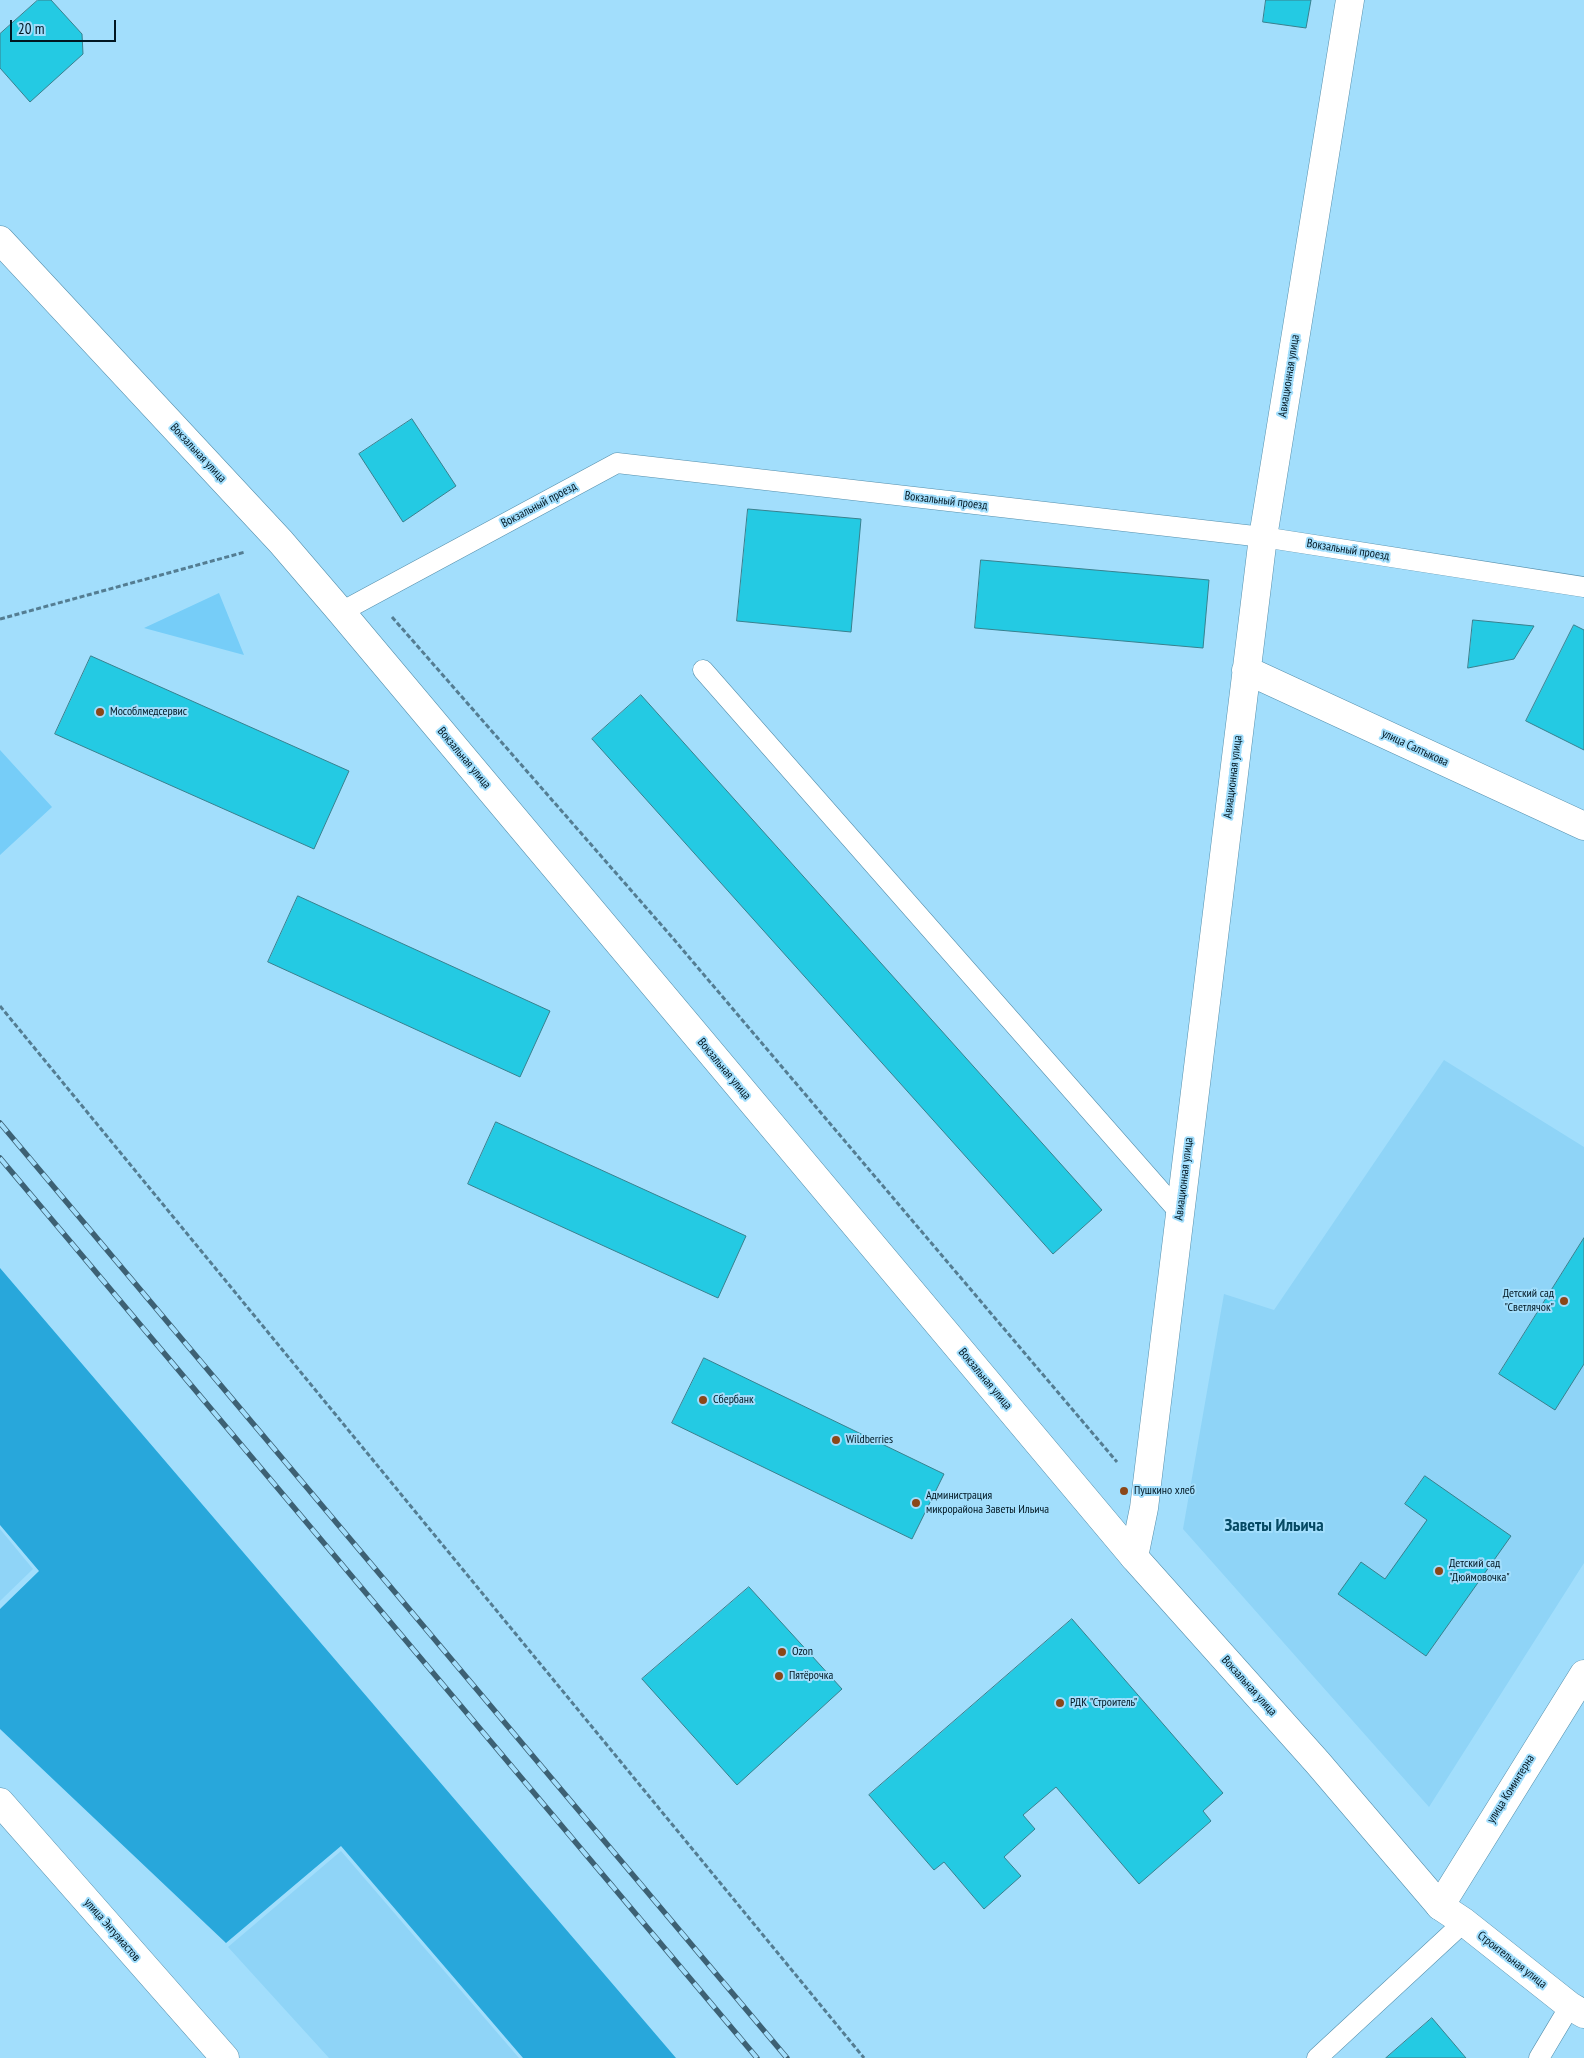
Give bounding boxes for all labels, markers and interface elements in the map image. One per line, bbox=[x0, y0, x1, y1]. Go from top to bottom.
scale bar bbox=[12, 10, 119, 42]
text: 20 m bbox=[18, 19, 44, 38]
street label: Авиационная улица bbox=[1275, 334, 1303, 418]
street label: Вокзальная улица bbox=[167, 420, 229, 486]
street label: Вокзальный проезд bbox=[499, 479, 579, 531]
street label: Вокзальный проезд bbox=[904, 489, 988, 513]
street label: Вокзальный проезд bbox=[1306, 536, 1390, 564]
place label: Мособлмедсервис bbox=[110, 705, 187, 719]
marker: Мособлмедсервис bbox=[94, 706, 106, 718]
street label: Вокзальная улица bbox=[434, 724, 494, 792]
street label: улица Салтыкова bbox=[1379, 726, 1451, 770]
street label: Авиационная улица bbox=[1221, 735, 1245, 819]
street label: Вокзальная улица bbox=[694, 1035, 754, 1103]
street label: Авиационная улица bbox=[1172, 1137, 1196, 1221]
place label: Детский сад "Светлячок" bbox=[1503, 1287, 1554, 1315]
marker: Детский сад "Светлячок" bbox=[1558, 1295, 1570, 1307]
street label: Вокзальная улица bbox=[955, 1345, 1015, 1413]
place label: Сбербанк bbox=[713, 1393, 754, 1407]
marker: Сбербанк bbox=[697, 1394, 709, 1406]
place label: Wildberries bbox=[846, 1433, 893, 1447]
marker: Wildberries bbox=[830, 1434, 842, 1446]
place label: Пушкино хлеб bbox=[1134, 1484, 1195, 1498]
marker: Пушкино хлеб bbox=[1118, 1485, 1130, 1497]
place label: Администрация микрорайона Заветы Ильича bbox=[926, 1489, 1049, 1517]
marker: Администрация микрорайона Заветы Ильича bbox=[910, 1497, 922, 1509]
district label: Заветы Ильича bbox=[1224, 1515, 1324, 1537]
place label: Детский сад "Дюймовочка" bbox=[1449, 1557, 1510, 1585]
marker: Детский сад "Дюймовочка" bbox=[1433, 1565, 1445, 1577]
place label: Ozon bbox=[792, 1645, 813, 1659]
marker: Ozon bbox=[776, 1646, 788, 1658]
street label: Вокзальная улица bbox=[1218, 1653, 1280, 1719]
place label: Пятёрочка bbox=[789, 1669, 833, 1683]
marker: Пятёрочка bbox=[773, 1670, 785, 1682]
place label: РДК "Строитель" bbox=[1070, 1696, 1137, 1710]
marker: РДК "Строитель" bbox=[1054, 1697, 1066, 1709]
street label: улица Коминтерна bbox=[1484, 1752, 1538, 1826]
street label: улица Энтузиастов bbox=[81, 1896, 143, 1964]
street label: Строительная улица bbox=[1474, 1928, 1550, 1992]

